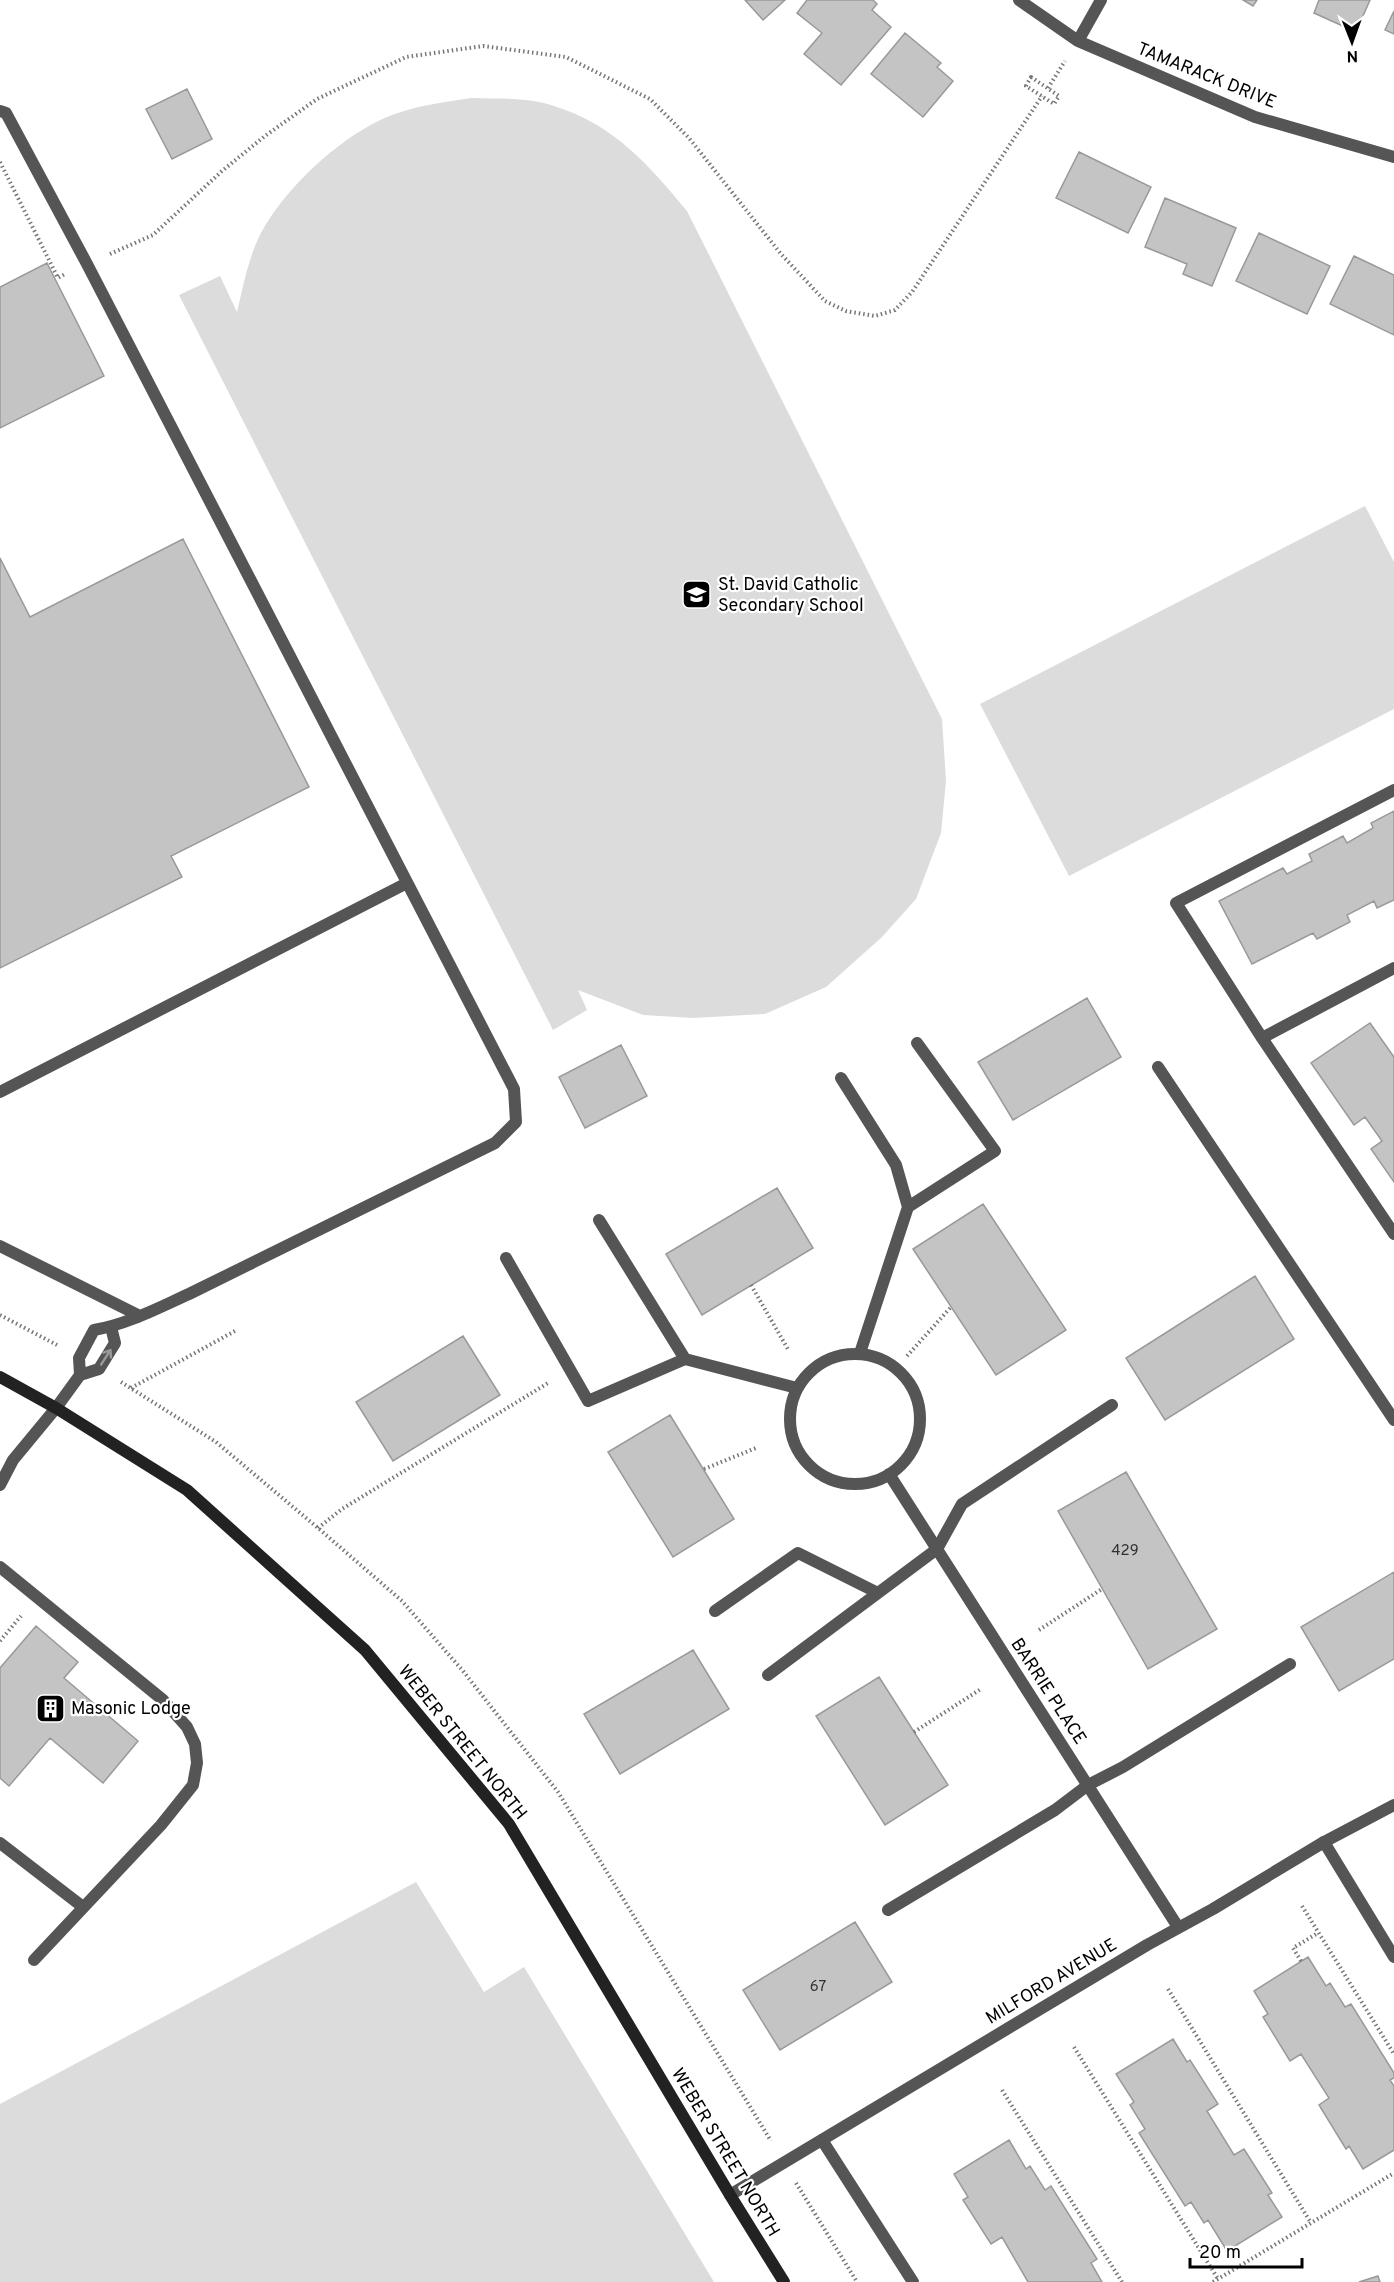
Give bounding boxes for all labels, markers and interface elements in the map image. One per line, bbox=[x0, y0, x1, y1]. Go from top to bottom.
north arrow bbox=[1322, 12, 1382, 72]
street label: TAMARACK DRIVE bbox=[1133, 38, 1279, 115]
text: N bbox=[1346, 45, 1358, 65]
place label: St. David Catholic Secondary School bbox=[718, 574, 864, 618]
school or university icon: St. David Catholic Secondary School bbox=[681, 578, 713, 610]
one-way arrow bbox=[100, 1349, 112, 1366]
house number: 429 bbox=[1111, 1542, 1139, 1561]
street label: BARRIE PLACE bbox=[1005, 1634, 1091, 1749]
street label: WEBER STREET NORTH bbox=[392, 1661, 531, 1825]
building icon: Masonic Lodge bbox=[34, 1692, 66, 1724]
place label: Masonic Lodge bbox=[71, 1698, 191, 1721]
street label: MILFORD AVENUE bbox=[982, 1934, 1122, 2031]
house number: 67 bbox=[810, 1978, 826, 1997]
street label: WEBER STREET NORTH bbox=[665, 2064, 784, 2241]
scale bar bbox=[1190, 2231, 1302, 2269]
text: 20 m bbox=[1199, 2242, 1241, 2265]

